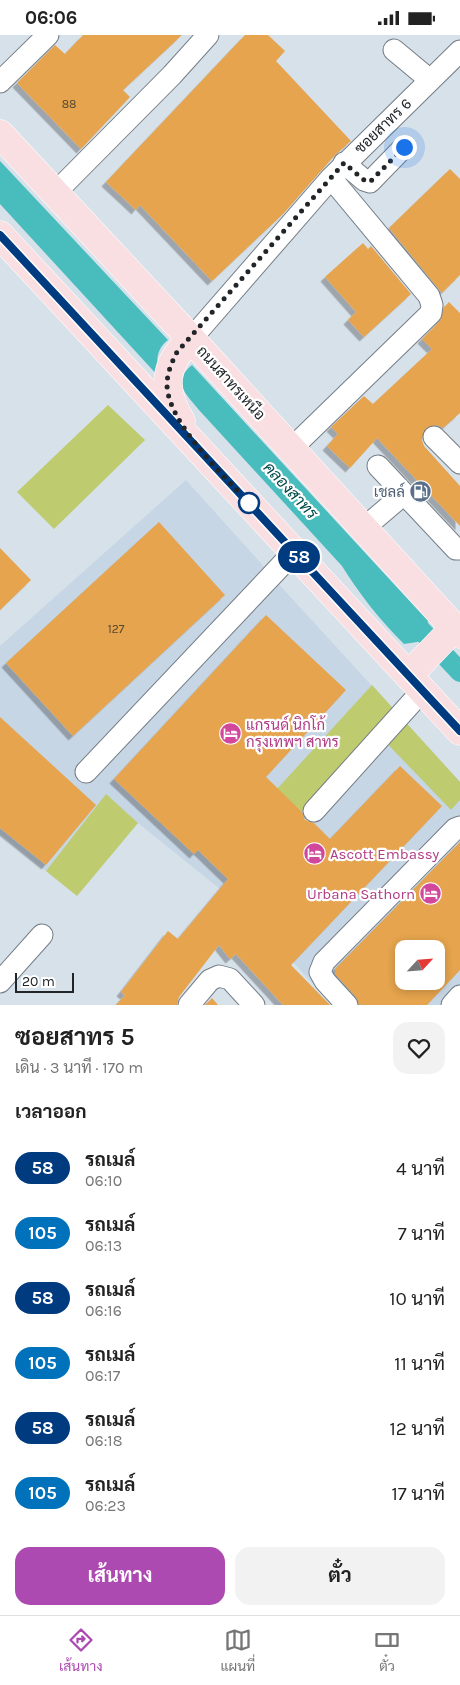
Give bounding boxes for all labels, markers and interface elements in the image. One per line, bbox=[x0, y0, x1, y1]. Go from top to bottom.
text: 06:06 bbox=[25, 7, 77, 29]
street label: ซอยสาทร 6 bbox=[351, 95, 415, 157]
house number: 88 bbox=[62, 97, 76, 111]
your location bbox=[392, 135, 417, 160]
street label: ถนนสาทรเหนือ bbox=[193, 342, 270, 424]
water label: คลองสาทร bbox=[260, 458, 323, 524]
fuel station icon: เชลล์ bbox=[409, 480, 433, 504]
place label: เชลล์ bbox=[374, 482, 405, 501]
unlabelled marker bbox=[238, 492, 260, 514]
line badge: 58 bbox=[276, 541, 322, 573]
text: 58 bbox=[288, 546, 310, 568]
house number: 127 bbox=[108, 622, 125, 636]
place label: แกรนด์ นิกโก้ กรุงเทพฯ สาทร bbox=[246, 715, 339, 753]
hotel icon: แกรนด์ นิกโก้ กรุงเทพฯ สาทร bbox=[218, 722, 242, 746]
hotel icon: Ascott Embassy bbox=[302, 842, 326, 866]
place label: Ascott Embassy bbox=[330, 845, 439, 863]
hotel icon: Urbana Sathorn bbox=[419, 882, 443, 906]
place label: Urbana Sathorn bbox=[307, 885, 415, 903]
north arrow bbox=[395, 940, 445, 990]
map controls bbox=[395, 940, 445, 990]
scale bar bbox=[15, 970, 74, 993]
text: 20 m bbox=[22, 973, 55, 990]
button: heart bbox=[393, 1022, 445, 1074]
text: ซอยสาทร 5 bbox=[15, 1023, 134, 1051]
text: เดิน · 3 นาที · 170 m bbox=[15, 1058, 143, 1077]
text: เวลาออก bbox=[15, 1101, 87, 1123]
text: รถเมล์ bbox=[85, 1149, 135, 1171]
text: 58 bbox=[31, 1157, 54, 1179]
text: 4 นาที bbox=[396, 1158, 445, 1180]
text: 06:10 bbox=[85, 1171, 122, 1190]
text: รถเมล์ bbox=[85, 1214, 135, 1236]
text: 105 bbox=[28, 1222, 57, 1244]
text: 7 นาที bbox=[398, 1223, 445, 1245]
text: 06:13 bbox=[85, 1236, 122, 1255]
text: รถเมล์ bbox=[85, 1279, 135, 1301]
text: 58 bbox=[31, 1287, 54, 1309]
text: 10 นาที bbox=[389, 1288, 445, 1310]
text: 06:16 bbox=[85, 1301, 122, 1320]
text: รถเมล์ bbox=[85, 1344, 135, 1366]
text: 105 bbox=[28, 1352, 57, 1374]
text: 11 นาที bbox=[394, 1353, 445, 1375]
text: 06:17 bbox=[85, 1366, 120, 1385]
text: รถเมล์ bbox=[85, 1409, 135, 1431]
text: 58 bbox=[31, 1417, 54, 1439]
text: 12 นาที bbox=[389, 1418, 445, 1440]
text: 06:18 bbox=[85, 1431, 122, 1450]
text: รถเมล์ bbox=[85, 1474, 135, 1496]
text: 105 bbox=[28, 1482, 57, 1504]
text: 17 นาที bbox=[391, 1483, 445, 1505]
text: 06:23 bbox=[85, 1496, 126, 1515]
button: เส้นทาง bbox=[15, 1547, 225, 1605]
button: ตั๋ว bbox=[235, 1547, 445, 1605]
tab: เส้นทาง bbox=[59, 1626, 103, 1675]
tab: แผนที่ bbox=[220, 1626, 255, 1675]
tab: ตั๋ว bbox=[373, 1626, 401, 1675]

